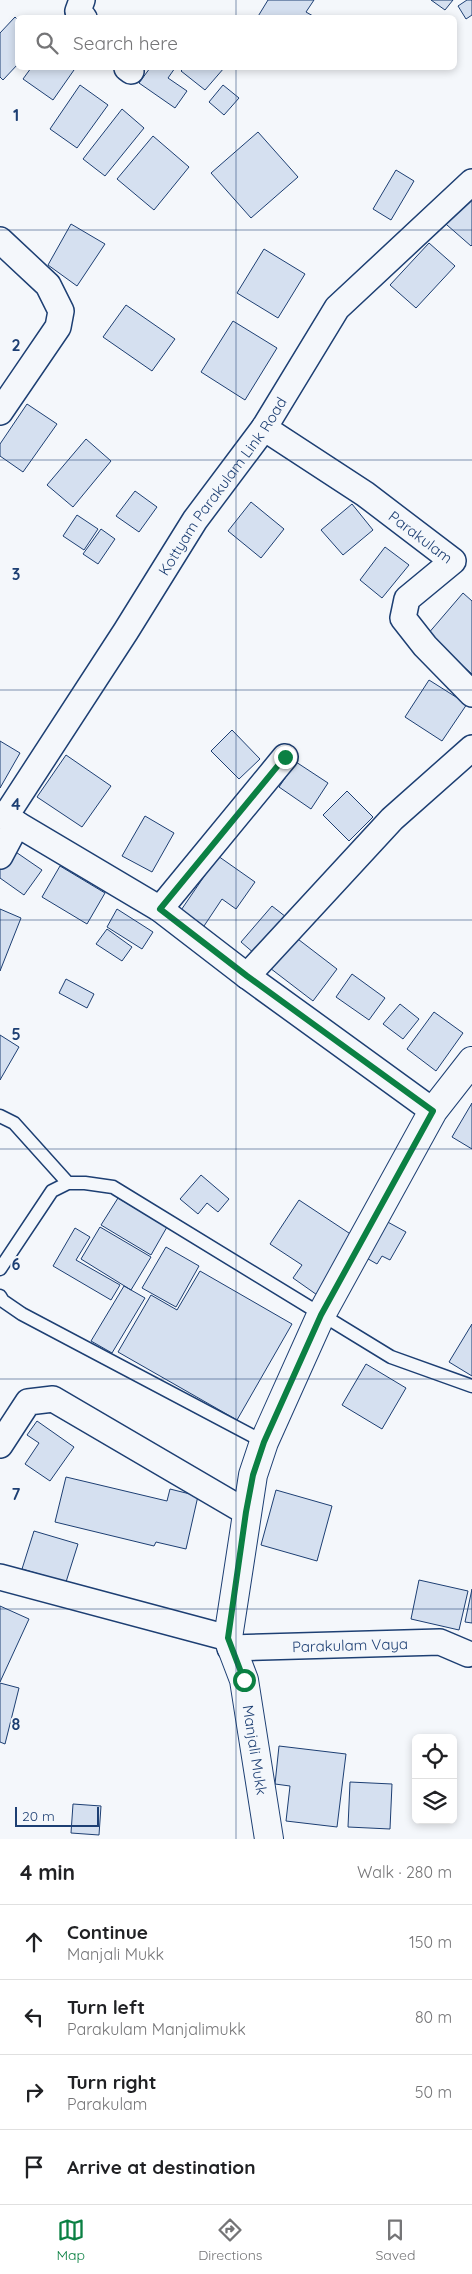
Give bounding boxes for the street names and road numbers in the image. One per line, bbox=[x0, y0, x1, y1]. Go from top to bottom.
street label: Kottyam Parakulam Link Road bbox=[154, 393, 290, 579]
street label: Parakulam bbox=[385, 506, 457, 567]
street label: Parakulam Vaya bbox=[292, 1633, 408, 1656]
street label: Manjali Mukk bbox=[239, 1704, 271, 1796]

